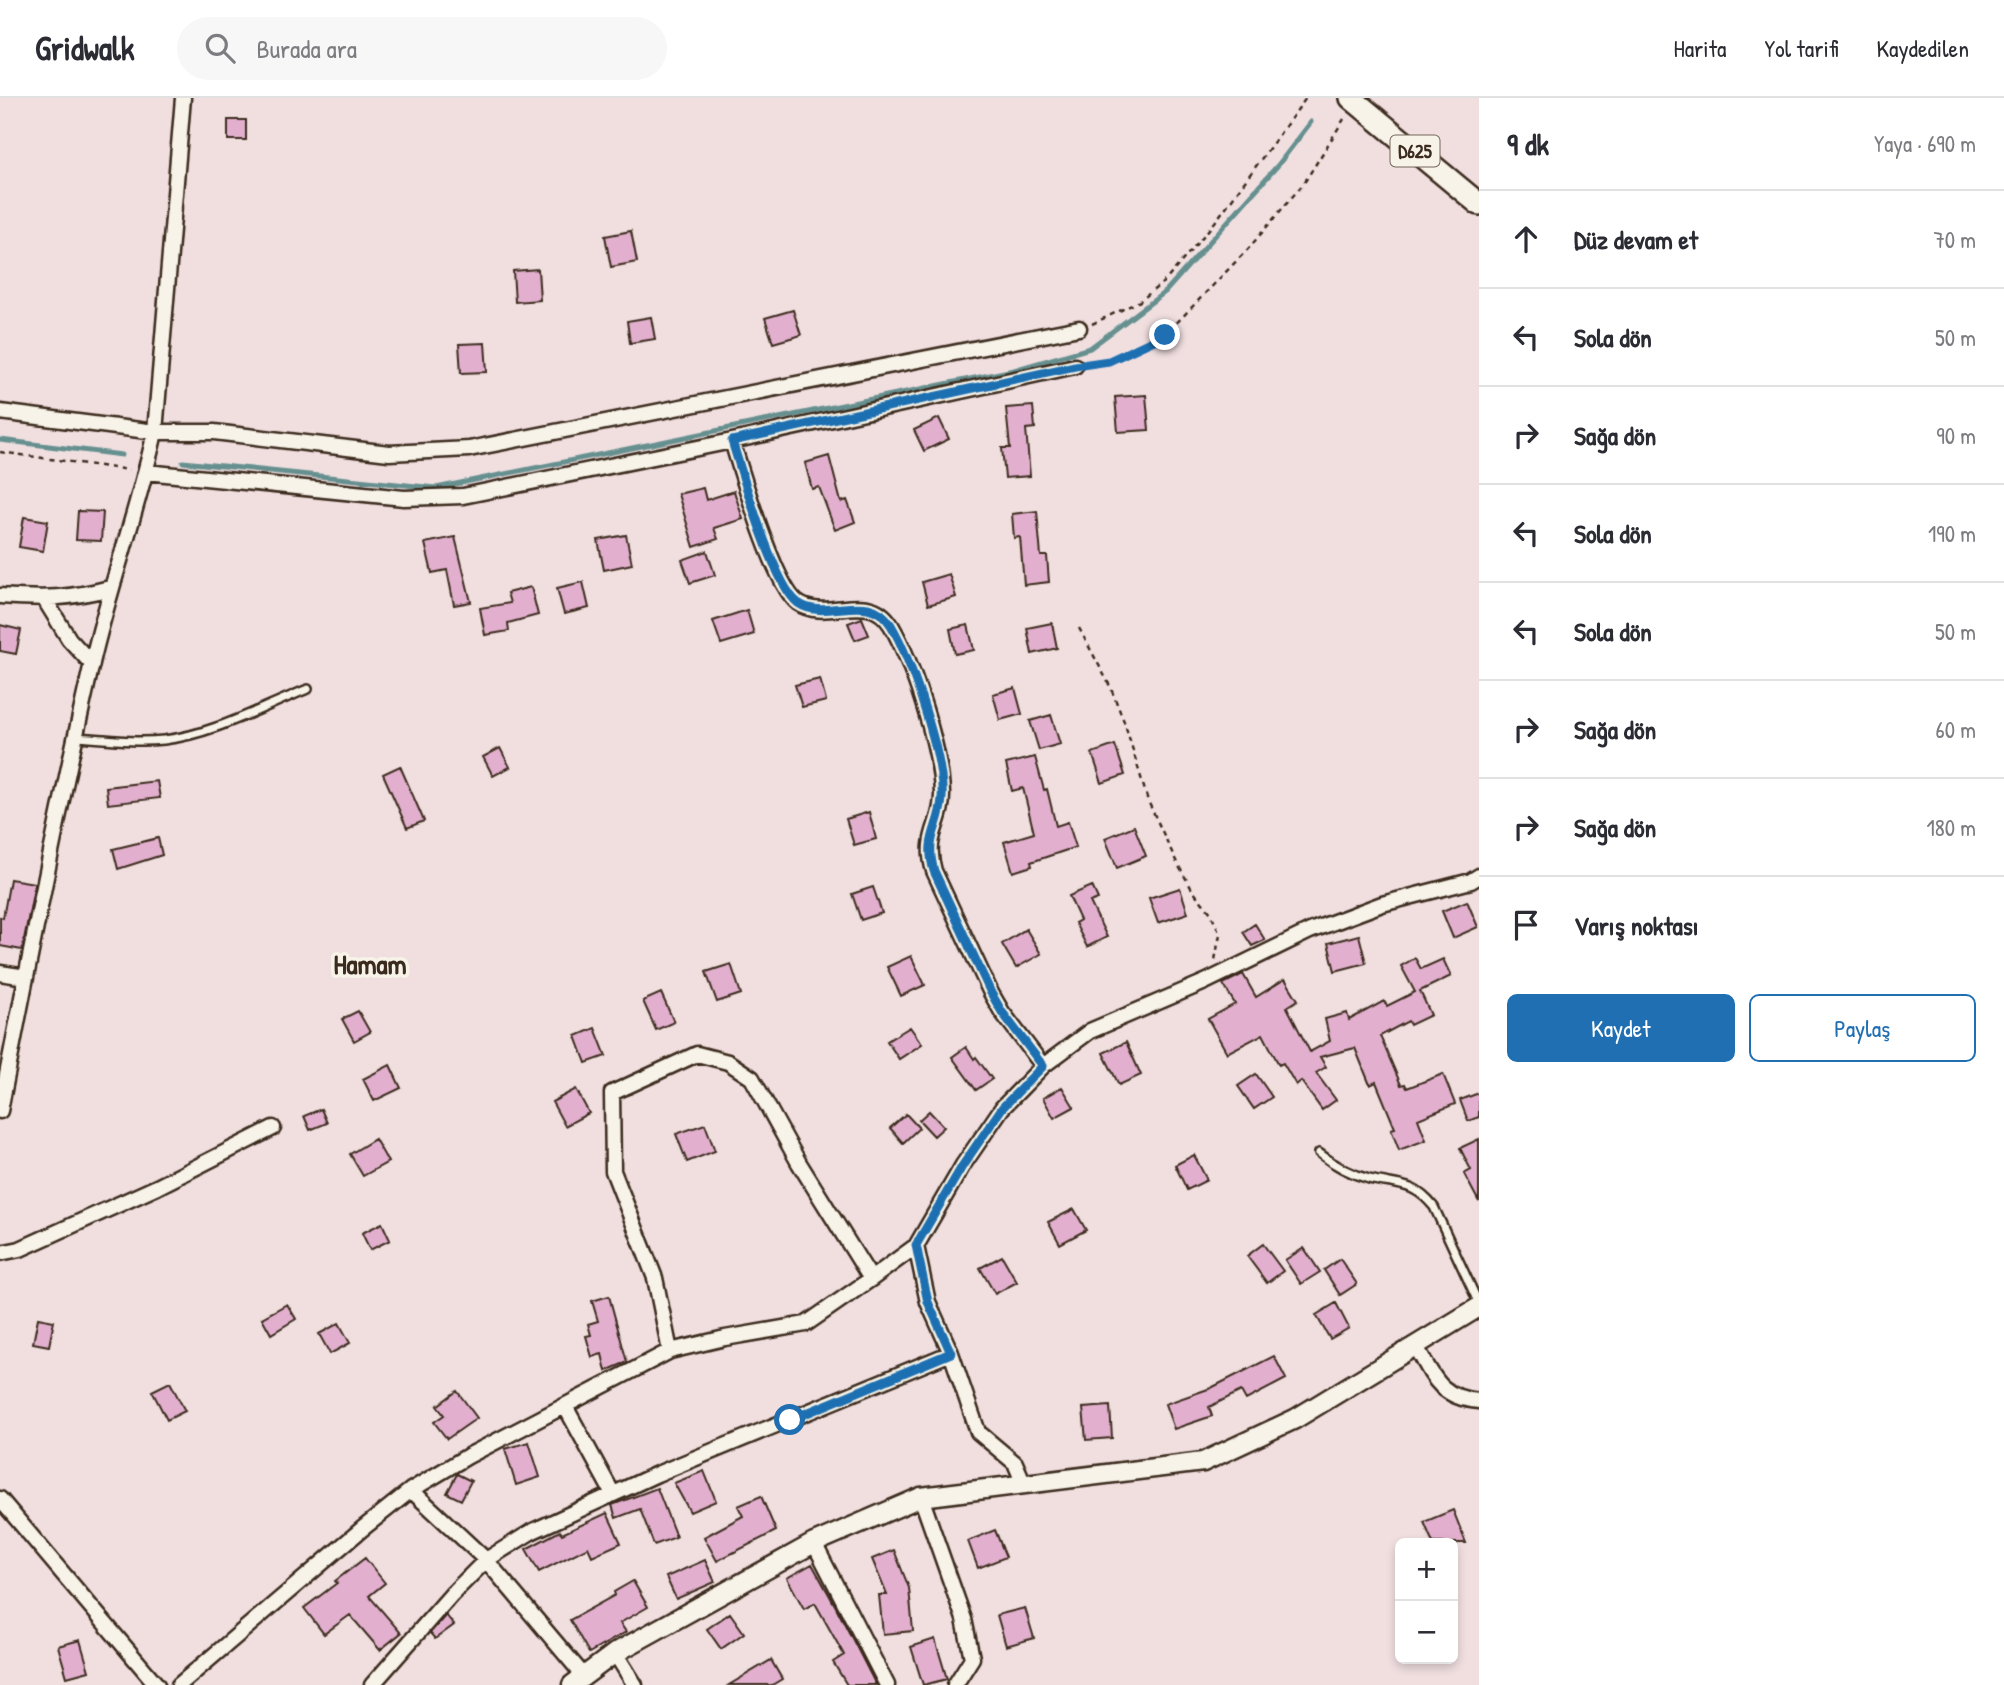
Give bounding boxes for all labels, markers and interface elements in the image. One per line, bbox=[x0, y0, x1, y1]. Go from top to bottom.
search box bbox=[177, 17, 667, 80]
text: Gridwalk bbox=[35, 26, 135, 70]
icon: search bbox=[201, 29, 239, 67]
text: Burada ara bbox=[257, 31, 357, 66]
text: Harita bbox=[1673, 32, 1726, 64]
text: Yol tarifi bbox=[1764, 32, 1838, 64]
text: Kaydedilen bbox=[1876, 32, 1969, 64]
text: 9 dk bbox=[1507, 124, 1549, 164]
text: Yaya · 690 m bbox=[1874, 128, 1976, 159]
road number: D625 bbox=[1390, 136, 1440, 166]
icon: ahead bbox=[1507, 220, 1545, 258]
text: Düz devam et bbox=[1574, 222, 1698, 257]
text: 70 m bbox=[1933, 224, 1976, 255]
icon: left bbox=[1507, 318, 1545, 356]
route end bbox=[1149, 319, 1180, 350]
text: Sola dön bbox=[1574, 320, 1652, 355]
text: 50 m bbox=[1935, 322, 1976, 353]
icon: right bbox=[1507, 416, 1545, 454]
text: Sağa dön bbox=[1574, 418, 1656, 453]
text: 90 m bbox=[1936, 420, 1976, 451]
icon: left bbox=[1507, 514, 1545, 552]
text: Sola dön bbox=[1574, 516, 1652, 551]
text: 190 m bbox=[1928, 518, 1976, 549]
icon: left bbox=[1507, 612, 1545, 650]
text: Sola dön bbox=[1574, 614, 1652, 649]
text: 50 m bbox=[1935, 616, 1976, 647]
icon: right bbox=[1507, 710, 1545, 748]
text: Sağa dön bbox=[1574, 712, 1656, 747]
text: 60 m bbox=[1936, 714, 1976, 745]
icon: right bbox=[1507, 808, 1545, 846]
text: Sağa dön bbox=[1574, 810, 1656, 845]
text: 180 m bbox=[1926, 812, 1976, 843]
icon: arrive bbox=[1507, 906, 1545, 944]
text: Varış noktası bbox=[1574, 908, 1699, 943]
district label: Hamam bbox=[333, 945, 407, 983]
button: Kaydet bbox=[1507, 994, 1735, 1062]
button: Paylaş bbox=[1749, 994, 1976, 1062]
route start bbox=[774, 1404, 805, 1435]
map controls bbox=[1395, 1538, 1458, 1664]
button: + bbox=[1395, 1538, 1458, 1601]
button: − bbox=[1395, 1601, 1458, 1664]

